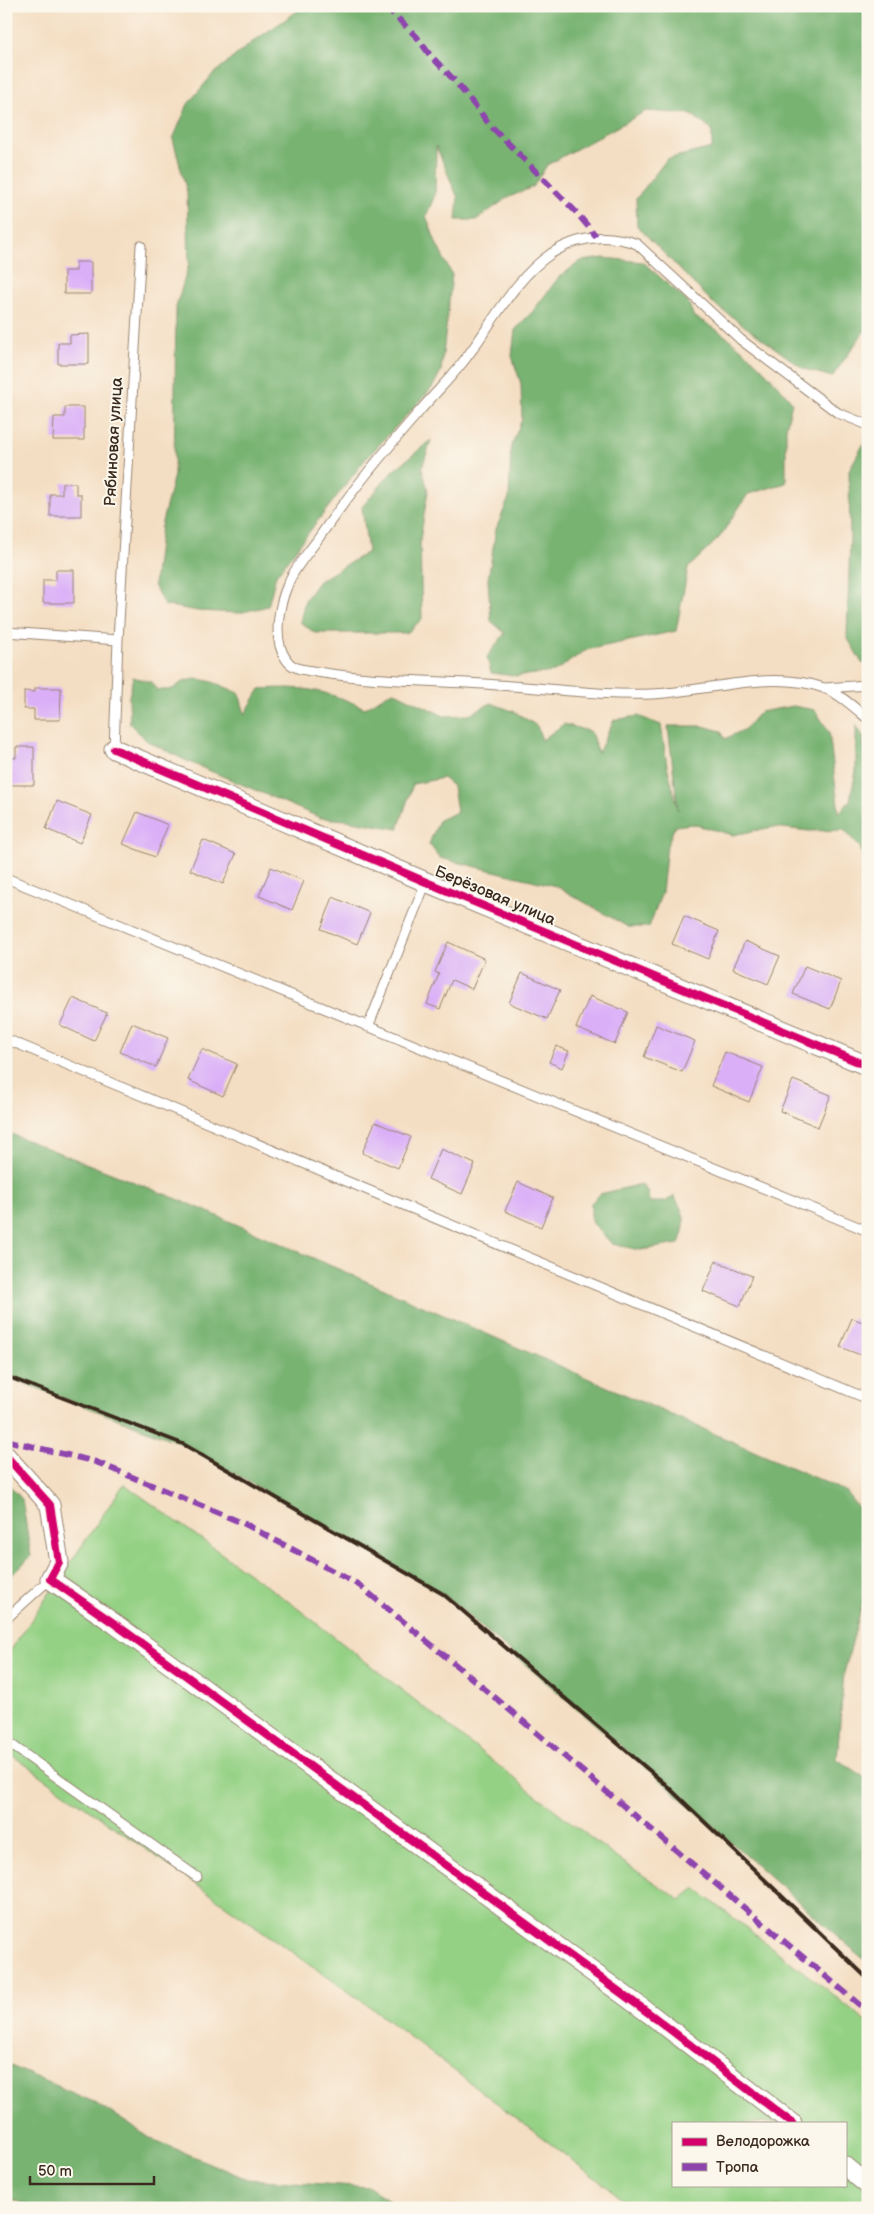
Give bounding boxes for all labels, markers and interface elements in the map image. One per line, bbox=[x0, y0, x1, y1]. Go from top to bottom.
street label: Рябиновая улица bbox=[101, 376, 127, 507]
street label: Берёзовая улица bbox=[432, 862, 559, 930]
legend bbox=[672, 2122, 846, 2186]
text: Велодорожка bbox=[716, 2132, 810, 2151]
scale bar bbox=[30, 2154, 154, 2186]
text: Тропа bbox=[716, 2158, 759, 2177]
text: 50 m bbox=[38, 2162, 72, 2181]

